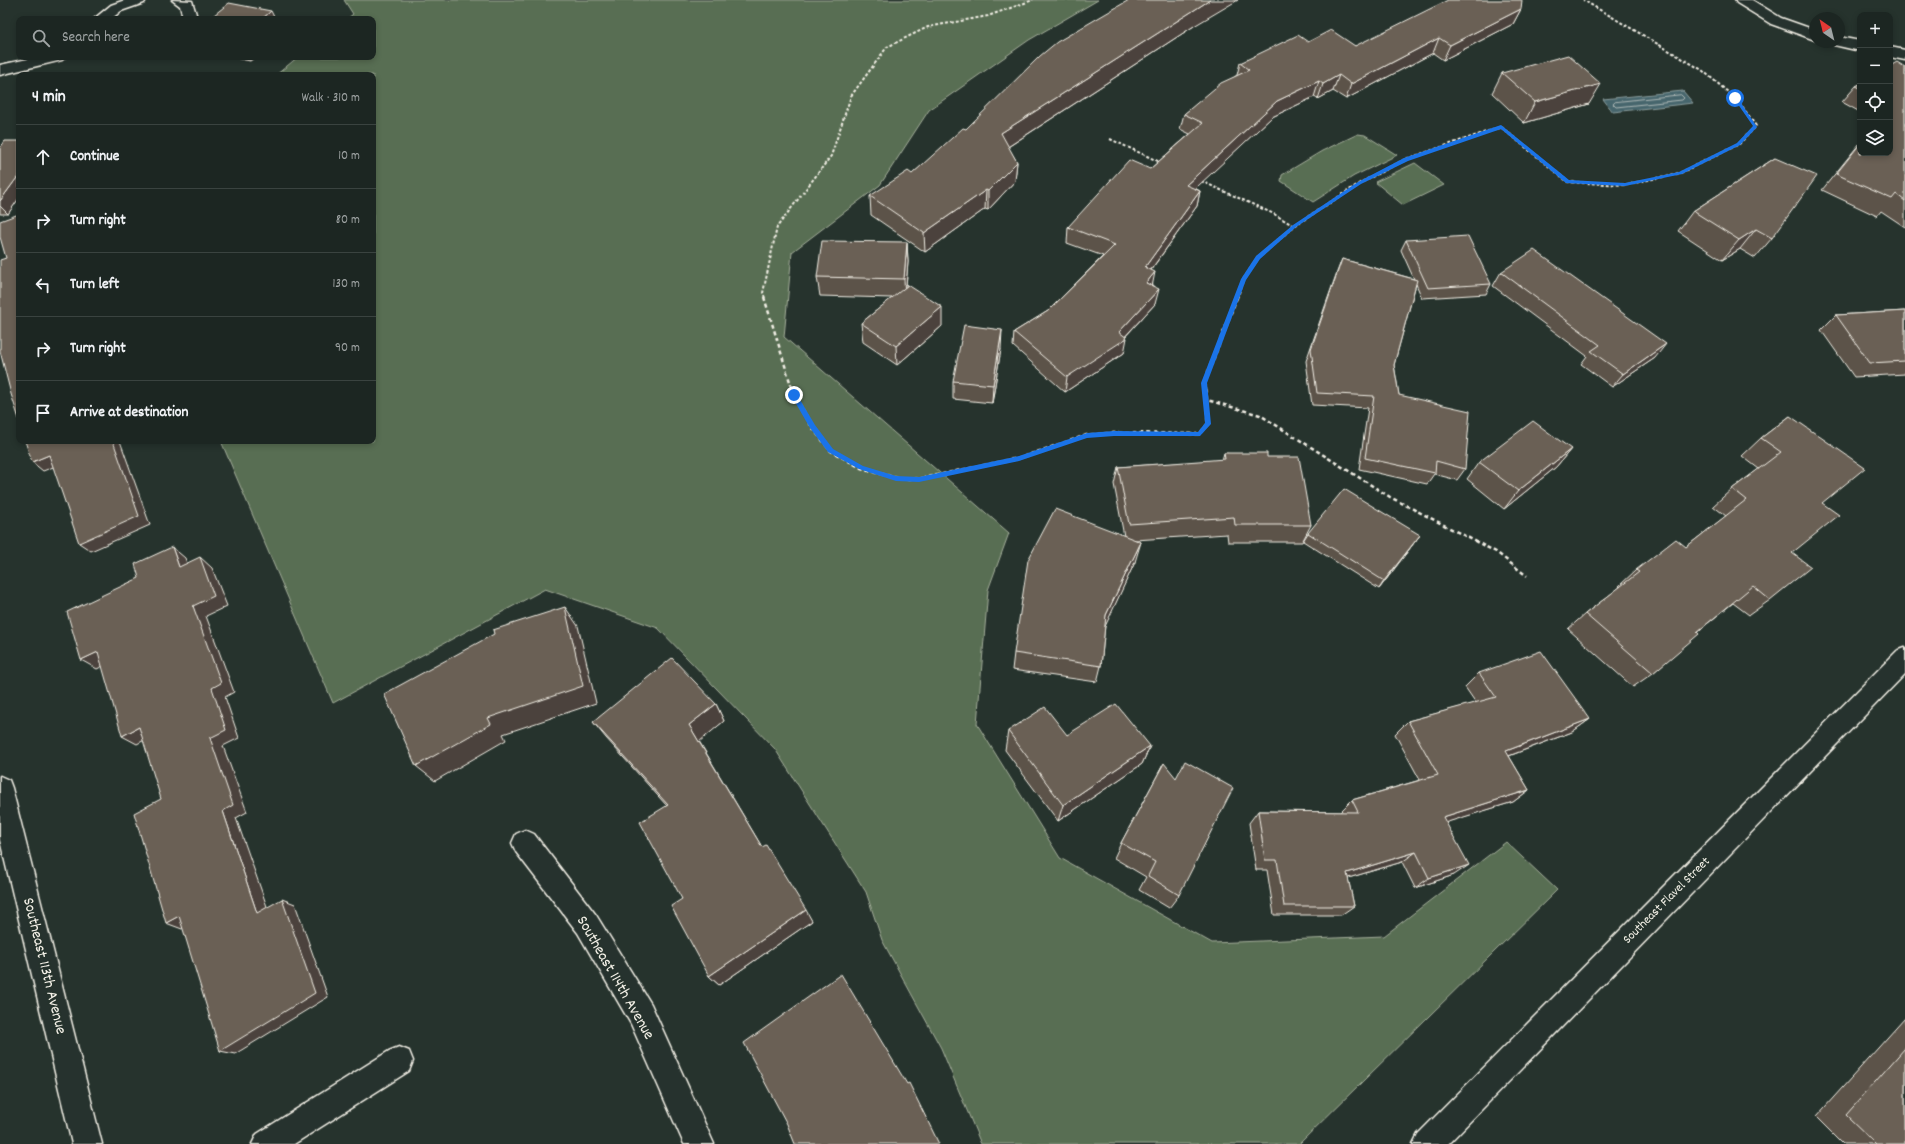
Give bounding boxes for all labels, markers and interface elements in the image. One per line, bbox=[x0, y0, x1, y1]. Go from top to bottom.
north arrow bbox=[1809, 12, 1845, 48]
map controls bbox=[1857, 12, 1893, 156]
button: + bbox=[1857, 12, 1893, 48]
search box bbox=[16, 16, 376, 60]
icon: search bbox=[30, 27, 52, 49]
text: Search here bbox=[62, 27, 130, 49]
button: − bbox=[1857, 48, 1893, 84]
button: locate bbox=[1857, 84, 1893, 120]
text: 4 min bbox=[32, 86, 66, 110]
text: Walk · 310 m bbox=[301, 89, 360, 108]
route start bbox=[1726, 89, 1744, 107]
button: layers bbox=[1857, 120, 1893, 156]
icon: ahead bbox=[32, 146, 54, 168]
text: Continue bbox=[70, 146, 119, 168]
text: 10 m bbox=[338, 147, 360, 166]
icon: right bbox=[32, 210, 54, 232]
text: Turn right bbox=[70, 210, 126, 232]
text: 80 m bbox=[336, 211, 360, 230]
icon: left bbox=[32, 274, 54, 296]
text: Turn left bbox=[70, 274, 119, 296]
text: 130 m bbox=[332, 275, 360, 294]
icon: right bbox=[32, 338, 54, 360]
text: Turn right bbox=[70, 338, 126, 360]
text: 90 m bbox=[335, 339, 360, 358]
route end bbox=[785, 386, 803, 404]
icon: arrive bbox=[32, 402, 54, 424]
text: Arrive at destination bbox=[70, 402, 188, 424]
street label: Southeast Flavel Street bbox=[1619, 853, 1715, 949]
street label: Southeast 113th Avenue bbox=[16, 895, 72, 1037]
street label: Southeast 114th Avenue bbox=[570, 912, 660, 1044]

